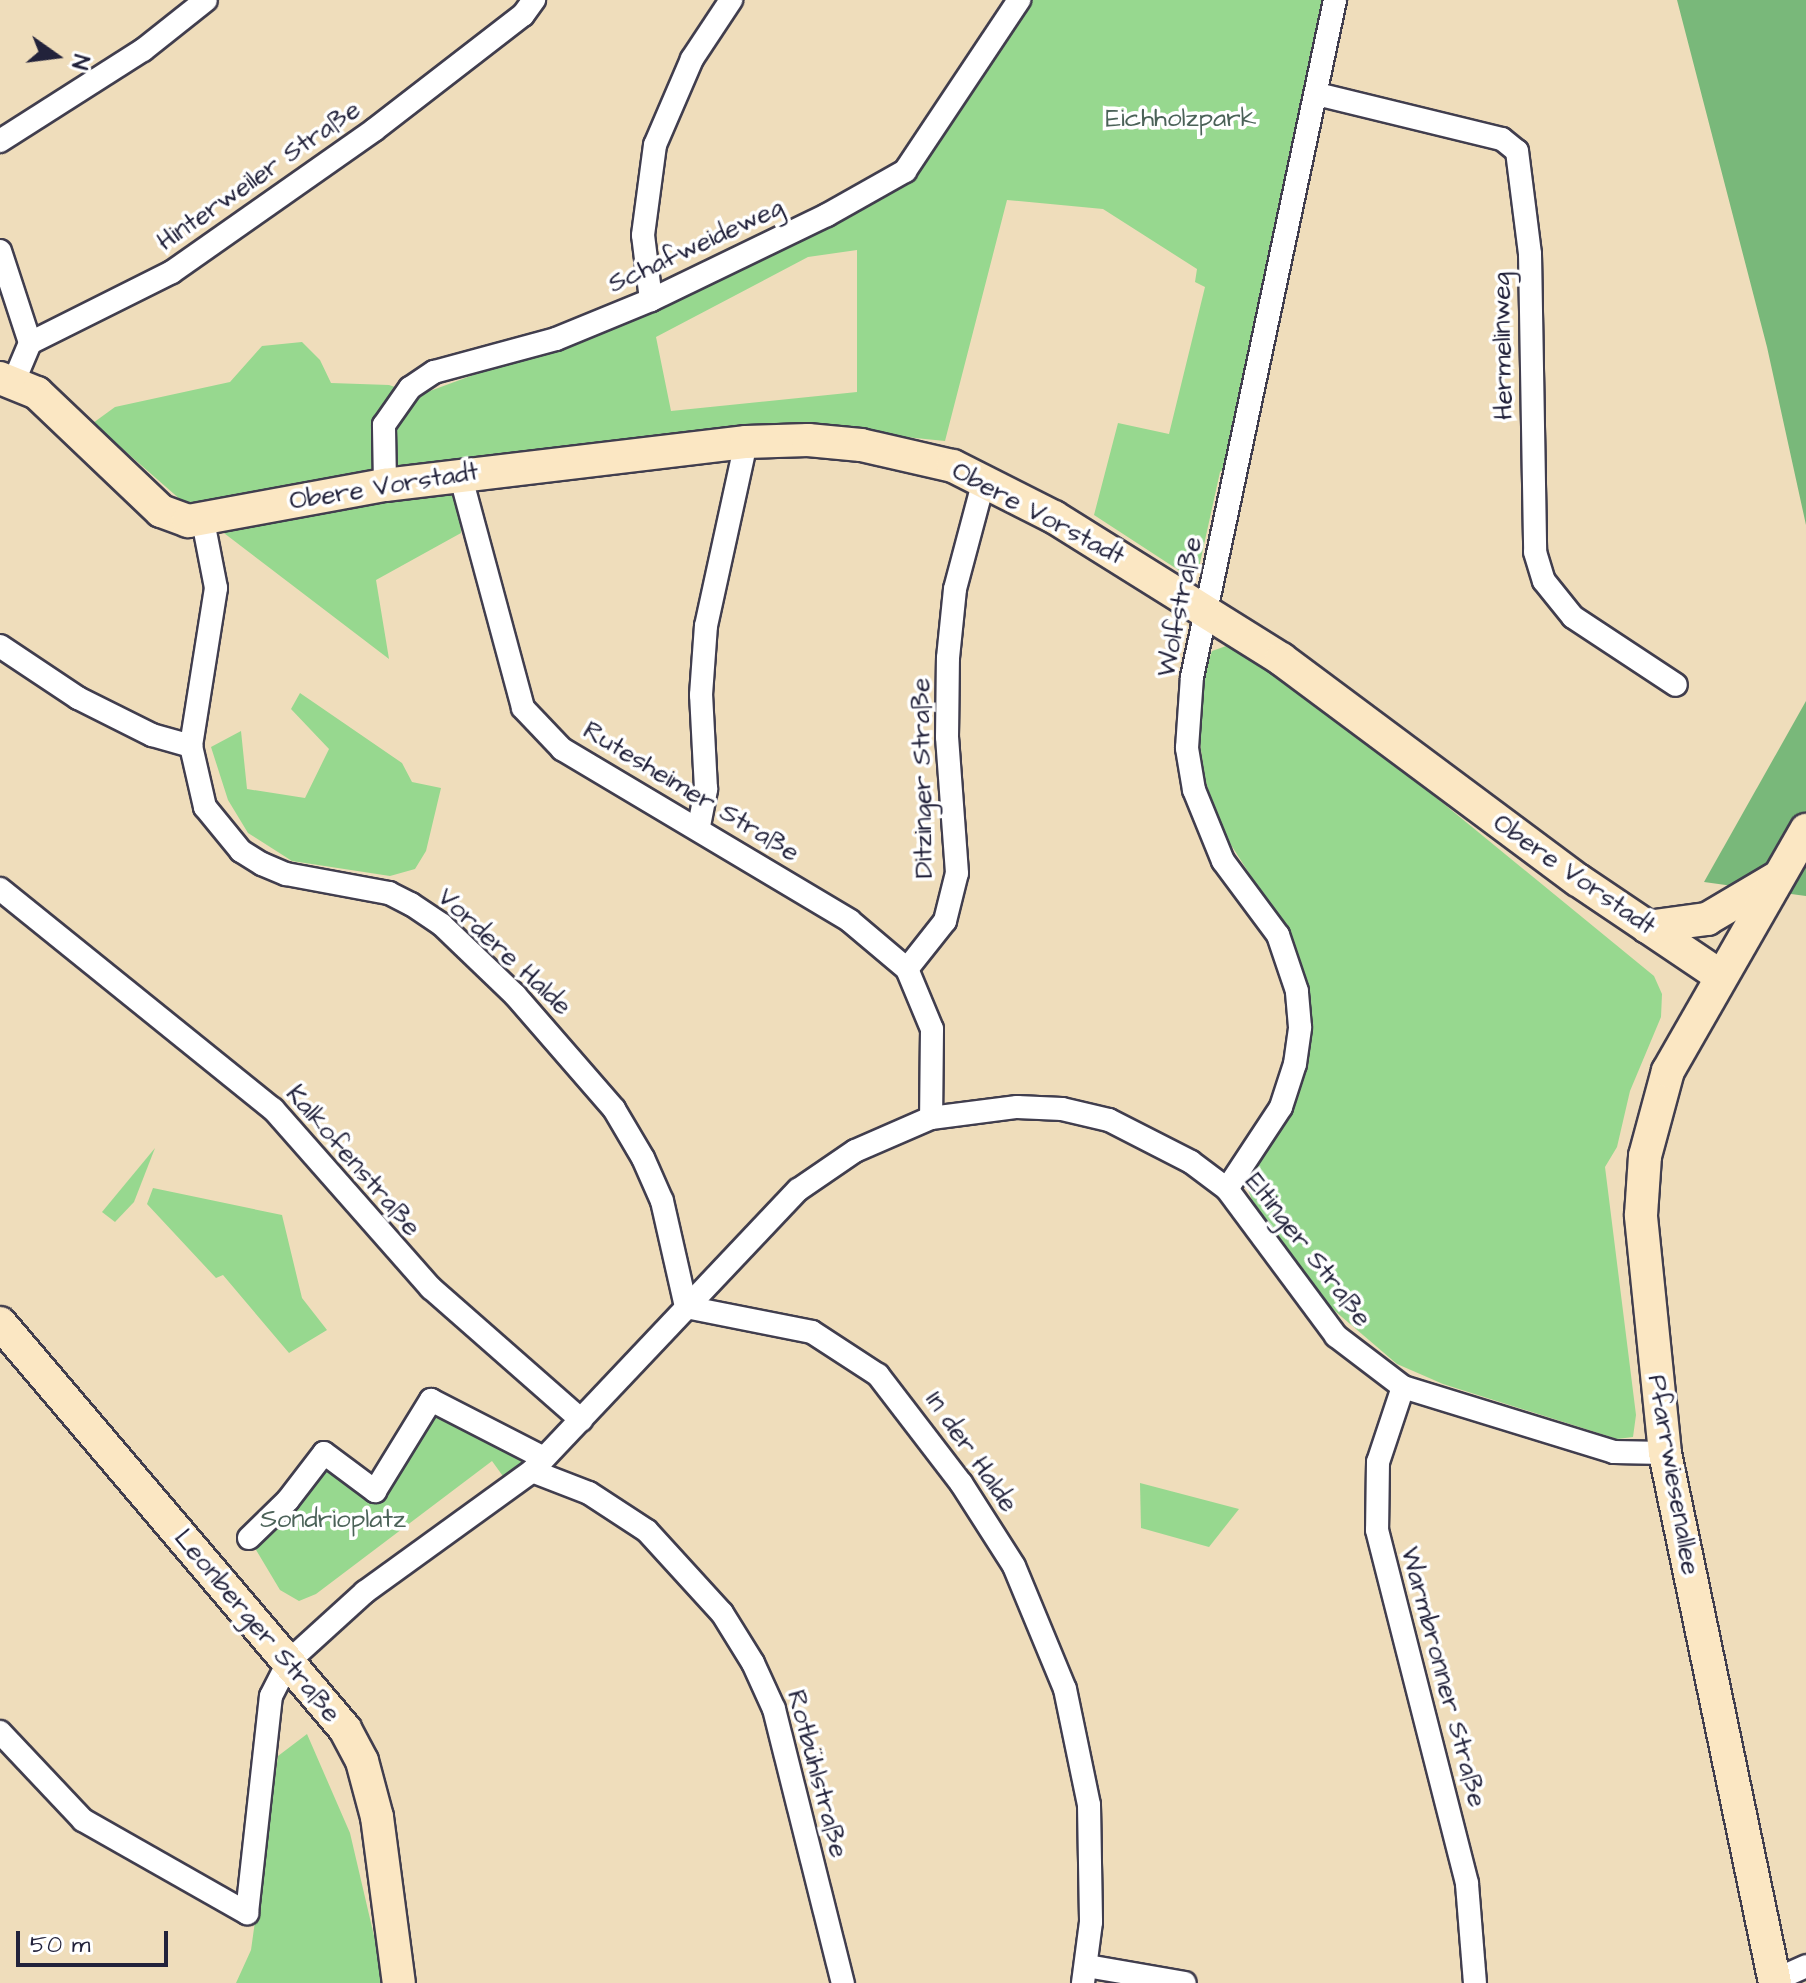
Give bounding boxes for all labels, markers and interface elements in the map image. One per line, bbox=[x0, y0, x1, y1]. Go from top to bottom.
north arrow bbox=[16, 16, 96, 96]
text: N bbox=[63, 51, 96, 72]
street label: Hinterweiler Straße bbox=[151, 94, 367, 258]
park label: Eichholzpark bbox=[1105, 103, 1257, 135]
street label: Schafweideweg bbox=[603, 192, 789, 300]
street label: Hermelinweg bbox=[1486, 272, 1520, 420]
street label: Obere Vorstadt bbox=[946, 455, 1130, 573]
street label: Obere Vorstadt bbox=[287, 457, 481, 517]
street label: Wolfstraße bbox=[1151, 534, 1209, 680]
street label: Ditzinger Straße bbox=[906, 677, 940, 879]
street label: Rutesheimer Straße bbox=[577, 715, 805, 869]
street label: Obere Vorstadt bbox=[1487, 807, 1661, 943]
street label: Vordere Halde bbox=[430, 882, 578, 1022]
street label: Kalkofenstraße bbox=[279, 1079, 427, 1243]
street label: Eltinger Straße bbox=[1238, 1167, 1378, 1333]
street label: Pfarrwiesenallee bbox=[1640, 1373, 1706, 1577]
street label: In der Halde bbox=[918, 1386, 1024, 1518]
park label: Sondrioplatz bbox=[260, 1504, 406, 1536]
street label: Leonberger Straße bbox=[167, 1523, 347, 1729]
street label: Warmbronner Straße bbox=[1393, 1544, 1493, 1810]
street label: Rotbühlstraße bbox=[780, 1687, 854, 1861]
scale bar bbox=[20, 1915, 172, 1965]
text: 50 m bbox=[30, 1928, 90, 1962]

